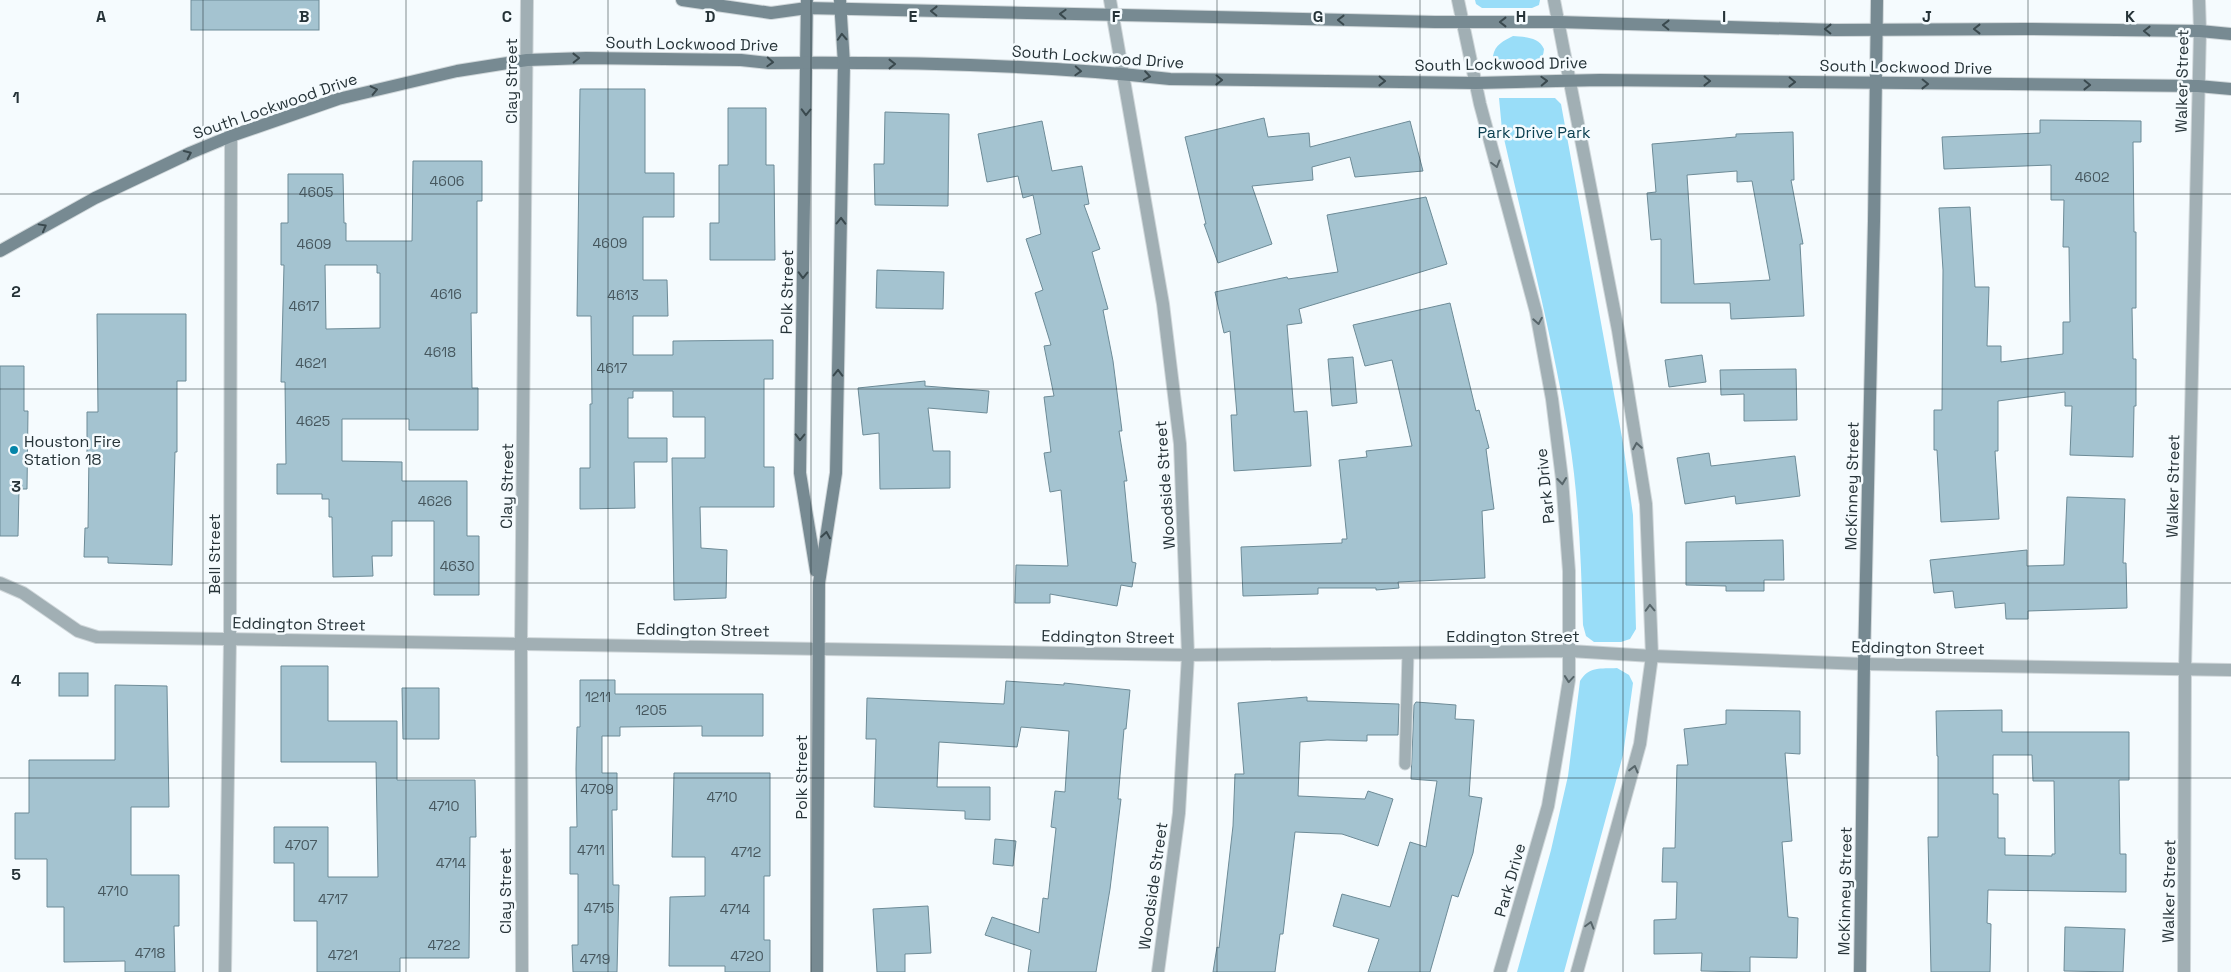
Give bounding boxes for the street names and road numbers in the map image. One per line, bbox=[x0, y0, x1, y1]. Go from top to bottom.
street label: Walker Street bbox=[2171, 29, 2193, 133]
street label: South Lockwood Drive bbox=[605, 32, 779, 56]
street label: Clay Street bbox=[501, 38, 522, 124]
street label: South Lockwood Drive bbox=[1011, 41, 1185, 73]
street label: South Lockwood Drive bbox=[1414, 52, 1588, 76]
street label: South Lockwood Drive bbox=[1819, 55, 1993, 79]
street label: South Lockwood Drive bbox=[190, 68, 360, 144]
street label: Polk Street bbox=[776, 249, 798, 335]
street label: Woodside Street bbox=[1150, 420, 1180, 550]
street label: McKinney Street bbox=[1840, 421, 1864, 551]
street label: Walker Street bbox=[2162, 434, 2184, 538]
street label: Clay Street bbox=[496, 443, 518, 529]
street label: Park Drive bbox=[1531, 447, 1559, 525]
street label: Bell Street bbox=[204, 514, 225, 594]
street label: Eddington Street bbox=[232, 612, 366, 636]
street label: Eddington Street bbox=[636, 618, 770, 642]
street label: Eddington Street bbox=[1041, 625, 1175, 649]
street label: Eddington Street bbox=[1446, 626, 1580, 647]
street label: Eddington Street bbox=[1851, 636, 1985, 660]
street label: Polk Street bbox=[791, 735, 812, 819]
street label: Woodside Street bbox=[1134, 821, 1172, 951]
street label: McKinney Street bbox=[1833, 826, 1857, 956]
street label: Walker Street bbox=[2158, 839, 2180, 943]
street label: Park Drive bbox=[1489, 841, 1531, 919]
street label: Clay Street bbox=[495, 848, 516, 934]

